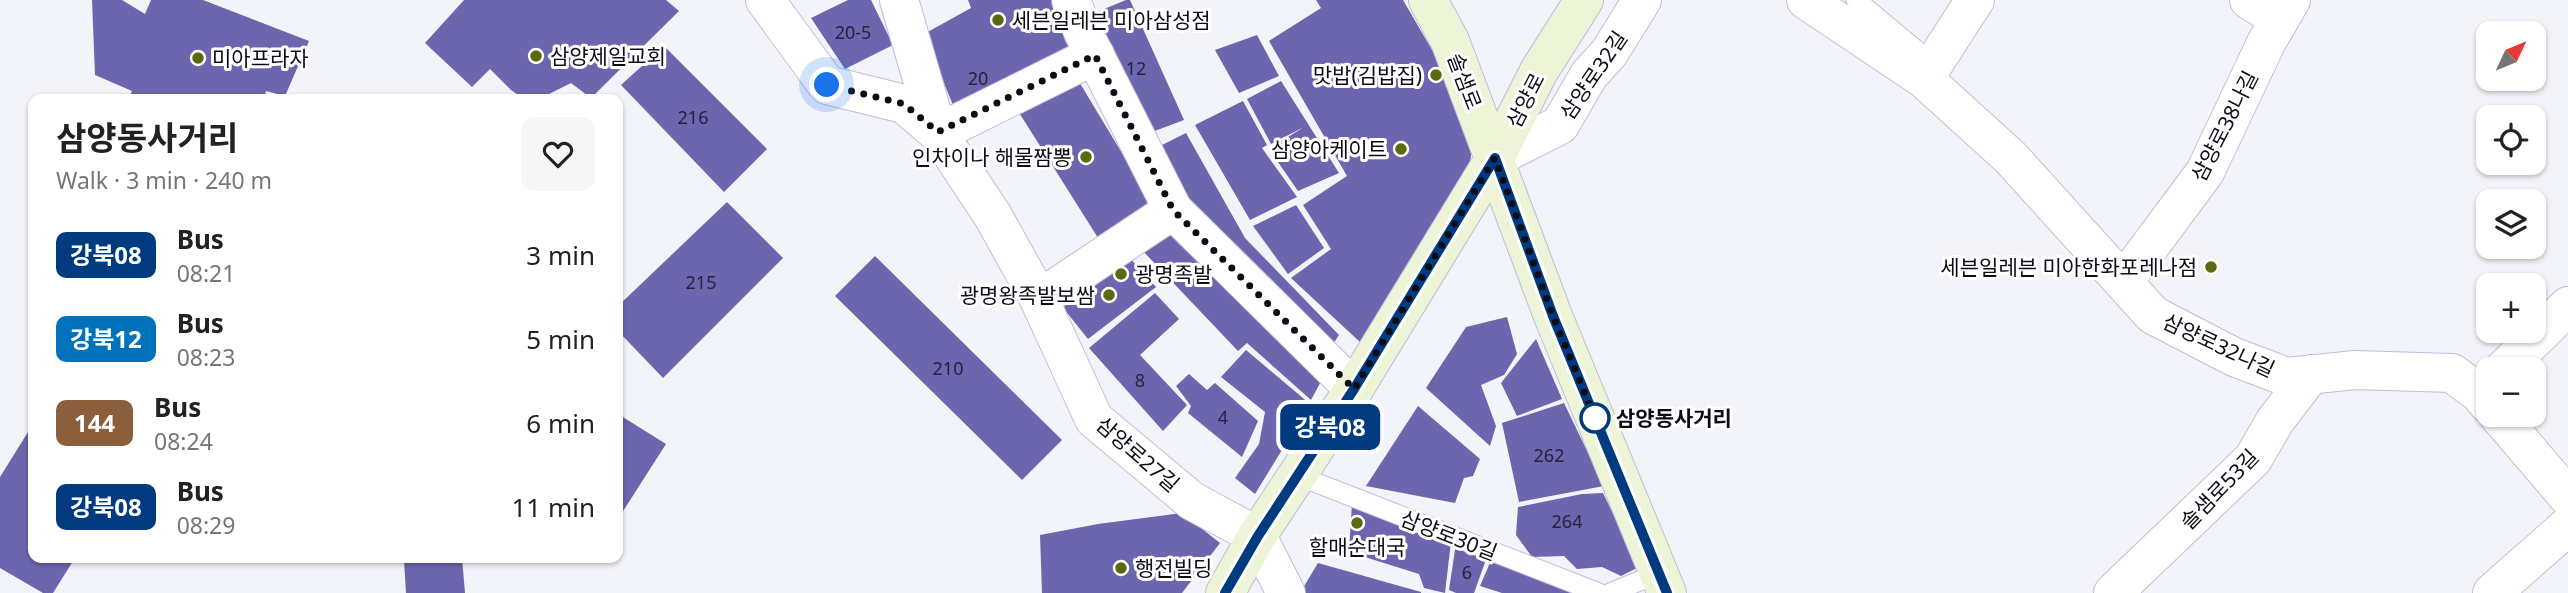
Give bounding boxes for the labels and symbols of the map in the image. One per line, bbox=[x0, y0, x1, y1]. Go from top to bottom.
place label: 세븐일레븐 미아삼성점 bbox=[1012, 6, 1211, 34]
marker: 세븐일레븐 미아삼성점 bbox=[990, 12, 1006, 28]
house number: 20-5 bbox=[835, 20, 871, 44]
north arrow bbox=[2476, 21, 2546, 91]
street label: 삼양로32길 bbox=[1553, 25, 1633, 125]
place label: 삼양제일교회 bbox=[550, 42, 666, 70]
place label: 미아프라자 bbox=[212, 44, 309, 72]
marker: 삼양제일교회 bbox=[528, 48, 544, 64]
street label: 솔샘로 bbox=[1442, 49, 1488, 113]
marker: 미아프라자 bbox=[190, 50, 206, 66]
house number: 12 bbox=[1126, 56, 1146, 80]
place label: 맛밥(김밥집) bbox=[1313, 61, 1422, 89]
house number: 20 bbox=[968, 66, 988, 90]
street label: 삼양로38나길 bbox=[2184, 66, 2264, 186]
your location bbox=[809, 67, 844, 102]
marker: 맛밥(김밥집) bbox=[1428, 67, 1444, 83]
street label: 삼양로 bbox=[1499, 68, 1551, 132]
house number: 216 bbox=[678, 105, 708, 129]
place label: 삼양아케이트 bbox=[1271, 135, 1387, 163]
marker: 삼양아케이트 bbox=[1393, 141, 1409, 157]
place label: 인차이나 해물짬뽕 bbox=[912, 143, 1072, 171]
marker: 인차이나 해물짬뽕 bbox=[1078, 149, 1094, 165]
place label: 세븐일레븐 미아한화포레나점 bbox=[1940, 253, 2197, 281]
marker: 세븐일레븐 미아한화포레나점 bbox=[2203, 259, 2219, 275]
place label: 광명족발 bbox=[1135, 260, 1212, 288]
marker: 광명족발 bbox=[1113, 266, 1129, 282]
house number: 215 bbox=[686, 270, 716, 294]
place label: 광명왕족발보쌈 bbox=[960, 281, 1095, 309]
marker: 광명왕족발보쌈 bbox=[1101, 287, 1117, 303]
street label: 삼양로32나길 bbox=[2158, 307, 2280, 383]
house number: 210 bbox=[933, 356, 963, 380]
house number: 8 bbox=[1135, 368, 1145, 392]
marker: 삼양동사거리 bbox=[1580, 403, 1610, 433]
line badge: 강북08 bbox=[1281, 404, 1379, 450]
place label: 삼양동사거리 bbox=[1616, 404, 1732, 432]
house number: 4 bbox=[1218, 405, 1228, 429]
street label: 삼양로27길 bbox=[1091, 410, 1185, 498]
house number: 262 bbox=[1534, 443, 1564, 467]
street label: 솔샘로53길 bbox=[2174, 443, 2264, 535]
street label: 삼양로30길 bbox=[1397, 504, 1501, 566]
house number: 264 bbox=[1552, 509, 1582, 533]
marker: 할매순대국 bbox=[1349, 515, 1365, 531]
place label: 할매순대국 bbox=[1309, 533, 1405, 561]
place label: 행전빌딩 bbox=[1135, 554, 1212, 582]
marker: 행전빌딩 bbox=[1113, 560, 1129, 576]
house number: 6 bbox=[1462, 560, 1472, 584]

